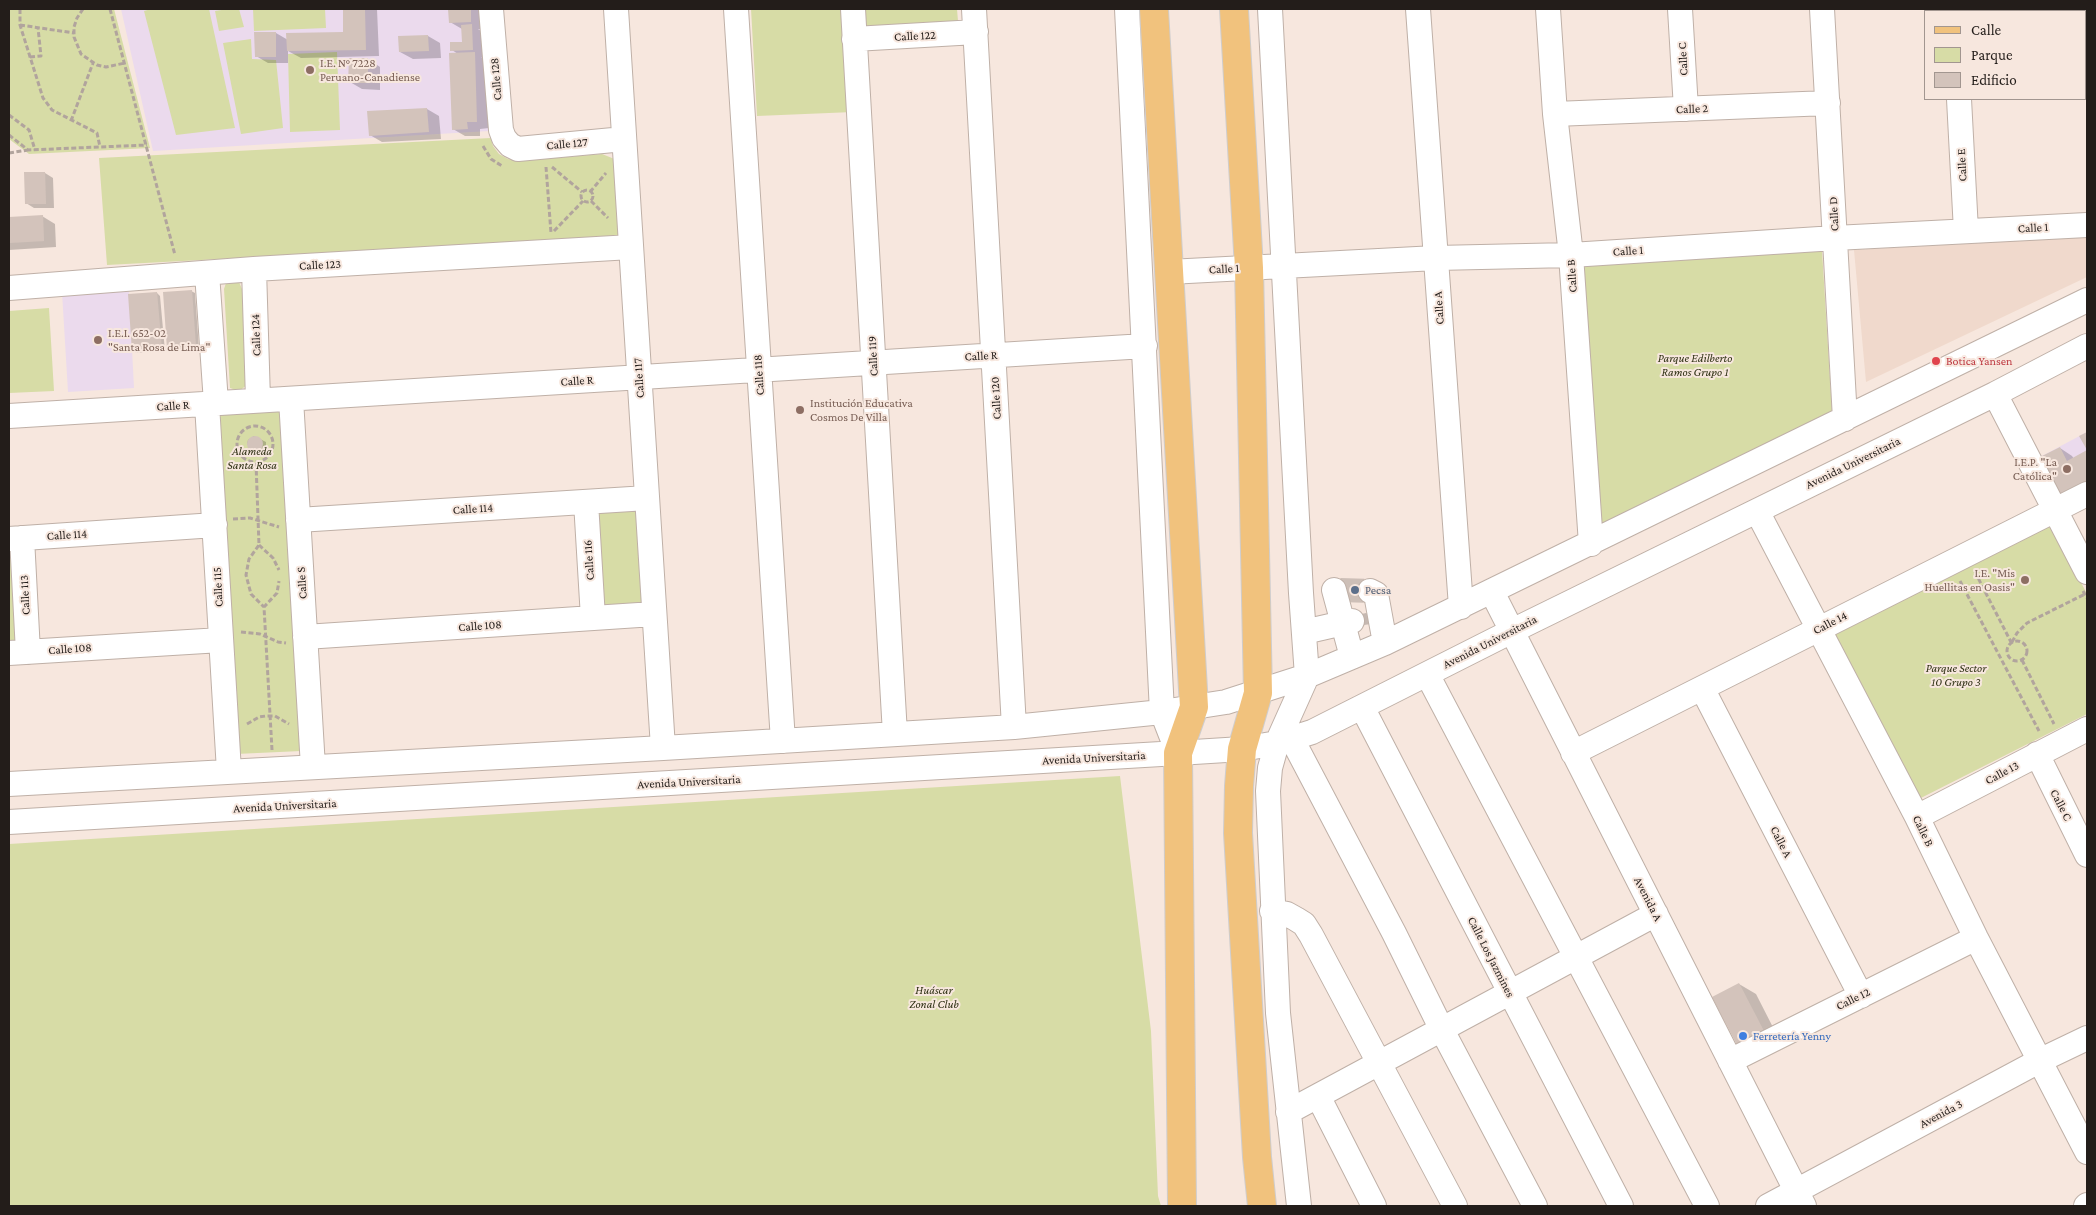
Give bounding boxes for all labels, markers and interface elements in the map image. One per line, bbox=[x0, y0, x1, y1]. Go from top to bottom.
legend bbox=[1924, 10, 2086, 100]
text: Calle bbox=[1971, 22, 2001, 38]
street label: Calle 122 bbox=[894, 28, 936, 44]
street label: Calle C bbox=[1675, 42, 1691, 76]
text: Parque bbox=[1971, 47, 2012, 63]
place label: I.E. N° 7228 Peruano-Canadiense bbox=[320, 56, 420, 84]
street label: Calle 128 bbox=[487, 57, 505, 101]
marker: I.E. N° 7228 Peruano-Canadiense bbox=[304, 64, 316, 76]
text: Edificio bbox=[1971, 72, 2017, 88]
street label: Calle 2 bbox=[1676, 101, 1708, 117]
street label: Calle 127 bbox=[546, 135, 588, 153]
street label: Calle E bbox=[1954, 148, 1970, 182]
street label: Calle D bbox=[1826, 196, 1842, 232]
street label: Calle 1 bbox=[2017, 220, 2049, 236]
street label: Calle 1 bbox=[1612, 243, 1644, 259]
street label: Calle 123 bbox=[299, 257, 341, 273]
street label: Calle B bbox=[1564, 259, 1580, 293]
street label: Calle 1 bbox=[1208, 261, 1240, 277]
street label: Calle A bbox=[1431, 291, 1447, 325]
street label: Calle 124 bbox=[248, 314, 264, 356]
place label: I.E.I. 652-02 "Santa Rosa de Lima" bbox=[108, 326, 210, 354]
marker: I.E.I. 652-02 "Santa Rosa de Lima" bbox=[92, 334, 104, 346]
street label: Calle 119 bbox=[865, 335, 881, 377]
street label: Calle R bbox=[964, 348, 998, 364]
park label: Parque Edilberto Ramos Grupo 1 bbox=[1658, 351, 1732, 379]
street label: Calle 118 bbox=[750, 354, 768, 396]
place label: Botica Yansen bbox=[1946, 354, 2012, 368]
marker: Botica Yansen bbox=[1930, 355, 1942, 367]
street label: Calle 117 bbox=[630, 358, 648, 398]
street label: Calle R bbox=[560, 373, 594, 389]
street label: Calle 120 bbox=[988, 376, 1004, 420]
place label: Institución Educativa Cosmos De Villa bbox=[810, 396, 913, 424]
street label: Calle R bbox=[156, 398, 190, 414]
marker: Institución Educativa Cosmos De Villa bbox=[794, 404, 806, 416]
street label: Avenida Universitaria bbox=[1803, 434, 1903, 492]
park label: Alameda Santa Rosa bbox=[227, 444, 277, 472]
place label: I.E.P. "La Católica" bbox=[2013, 455, 2057, 483]
marker: I.E.P. "La Católica" bbox=[2061, 463, 2073, 475]
street label: Calle 114 bbox=[452, 500, 494, 518]
street label: Calle 114 bbox=[46, 526, 88, 544]
street label: Calle 116 bbox=[580, 539, 598, 581]
place label: I.E. "Mis Huellitas en Oasis" bbox=[1925, 566, 2015, 594]
street label: Calle 115 bbox=[210, 567, 226, 607]
street label: Calle S bbox=[294, 567, 310, 599]
marker: I.E. "Mis Huellitas en Oasis" bbox=[2019, 574, 2031, 586]
street label: Calle 113 bbox=[17, 575, 33, 615]
place label: Pecsa bbox=[1365, 583, 1391, 597]
marker: Pecsa bbox=[1349, 584, 1361, 596]
street label: Calle 14 bbox=[1810, 608, 1850, 638]
street label: Avenida Universitaria bbox=[1441, 612, 1539, 672]
street label: Calle 108 bbox=[458, 617, 502, 635]
street label: Calle 108 bbox=[48, 640, 92, 658]
park label: Parque Sector 10 Grupo 3 bbox=[1926, 661, 1986, 689]
street label: Avenida Universitaria bbox=[1042, 748, 1146, 768]
street label: Calle 13 bbox=[1983, 758, 2021, 788]
street label: Avenida Universitaria bbox=[637, 772, 741, 792]
street label: Calle C bbox=[2047, 787, 2075, 823]
street label: Avenida Universitaria bbox=[233, 796, 337, 816]
street label: Calle B bbox=[1909, 813, 1937, 849]
street label: Calle A bbox=[1767, 824, 1795, 860]
street label: Avenida A bbox=[1631, 874, 1665, 924]
street label: Calle Los Jazmines bbox=[1464, 914, 1518, 1000]
park label: Huáscar Zonal Club bbox=[909, 983, 959, 1011]
street label: Calle 12 bbox=[1834, 985, 1872, 1013]
place label: Ferretería Yenny bbox=[1753, 1029, 1831, 1043]
marker: Ferretería Yenny bbox=[1737, 1030, 1749, 1042]
street label: Avenida 3 bbox=[1917, 1097, 1965, 1131]

